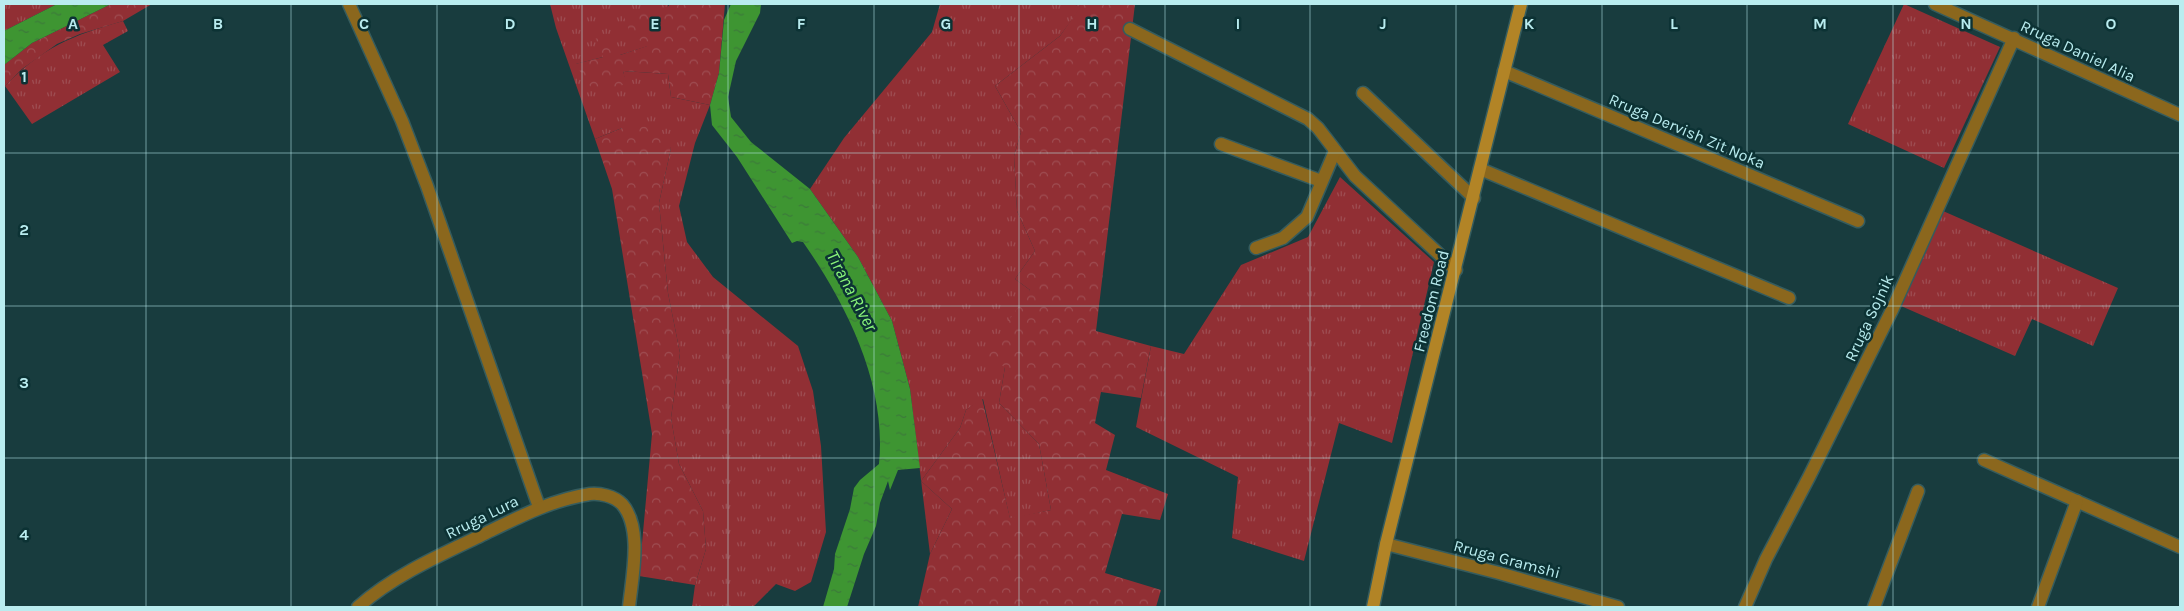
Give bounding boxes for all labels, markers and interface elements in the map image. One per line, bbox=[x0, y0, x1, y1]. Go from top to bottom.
text: A bbox=[68, 14, 78, 33]
text: B bbox=[213, 14, 223, 33]
text: C bbox=[359, 14, 369, 33]
text: D bbox=[505, 14, 516, 33]
text: E bbox=[650, 14, 660, 33]
text: F bbox=[797, 14, 806, 33]
text: G bbox=[941, 14, 951, 33]
text: H bbox=[1086, 14, 1098, 33]
text: I bbox=[1236, 14, 1240, 33]
text: J bbox=[1379, 14, 1387, 33]
text: K bbox=[1524, 14, 1535, 33]
text: L bbox=[1670, 14, 1678, 33]
text: M bbox=[1813, 14, 1827, 33]
text: N bbox=[1960, 14, 1972, 33]
text: O bbox=[2106, 14, 2117, 33]
street label: Rruga Daniel Alia bbox=[2018, 16, 2138, 86]
text: 1 bbox=[21, 67, 27, 86]
street label: Rruga Dervish Zit Noka bbox=[1606, 89, 1768, 173]
text: 2 bbox=[19, 220, 29, 239]
water label: Tirana River bbox=[822, 247, 883, 336]
street label: Freedom Road bbox=[1409, 248, 1453, 354]
street label: Rruga Sojnik bbox=[1841, 271, 1897, 365]
text: 3 bbox=[19, 373, 29, 392]
street label: Rruga Lura bbox=[442, 491, 522, 543]
text: 4 bbox=[19, 525, 29, 544]
street label: Rruga Gramshi bbox=[1452, 536, 1562, 582]

